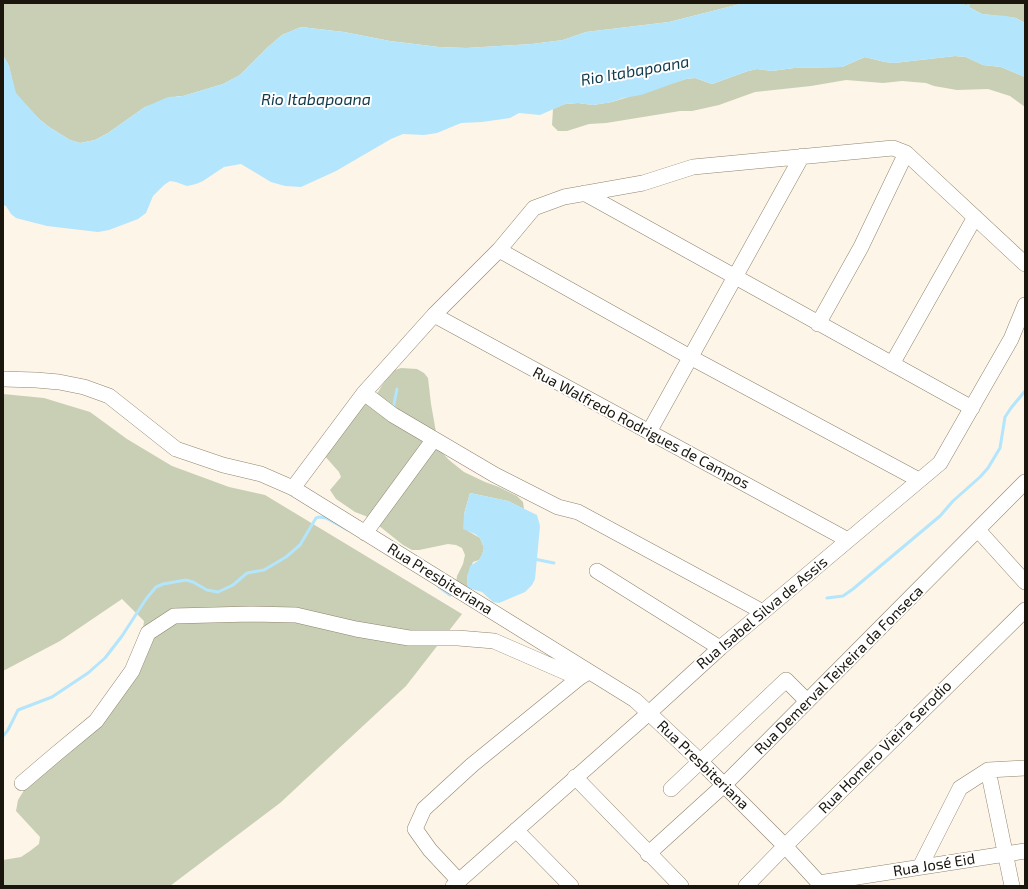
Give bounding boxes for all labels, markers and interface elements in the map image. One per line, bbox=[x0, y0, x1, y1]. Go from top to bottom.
water label: Rio Itabapoana bbox=[579, 52, 691, 90]
water label: Rio Itabapoana bbox=[261, 90, 371, 110]
street label: Rua Walfredo Rodrigues de Campos bbox=[530, 363, 752, 493]
street label: Rua Presbiteriana bbox=[384, 539, 496, 619]
street label: Rua Isabel Silva de Assis bbox=[693, 553, 831, 673]
street label: Rua Demerval Teixeira da Fonseca bbox=[751, 582, 927, 758]
street label: Rua Homero Vieira Serodio bbox=[815, 677, 955, 817]
street label: Rua Presbiteriana bbox=[653, 717, 753, 813]
street label: Rua José Eid bbox=[892, 850, 976, 880]

